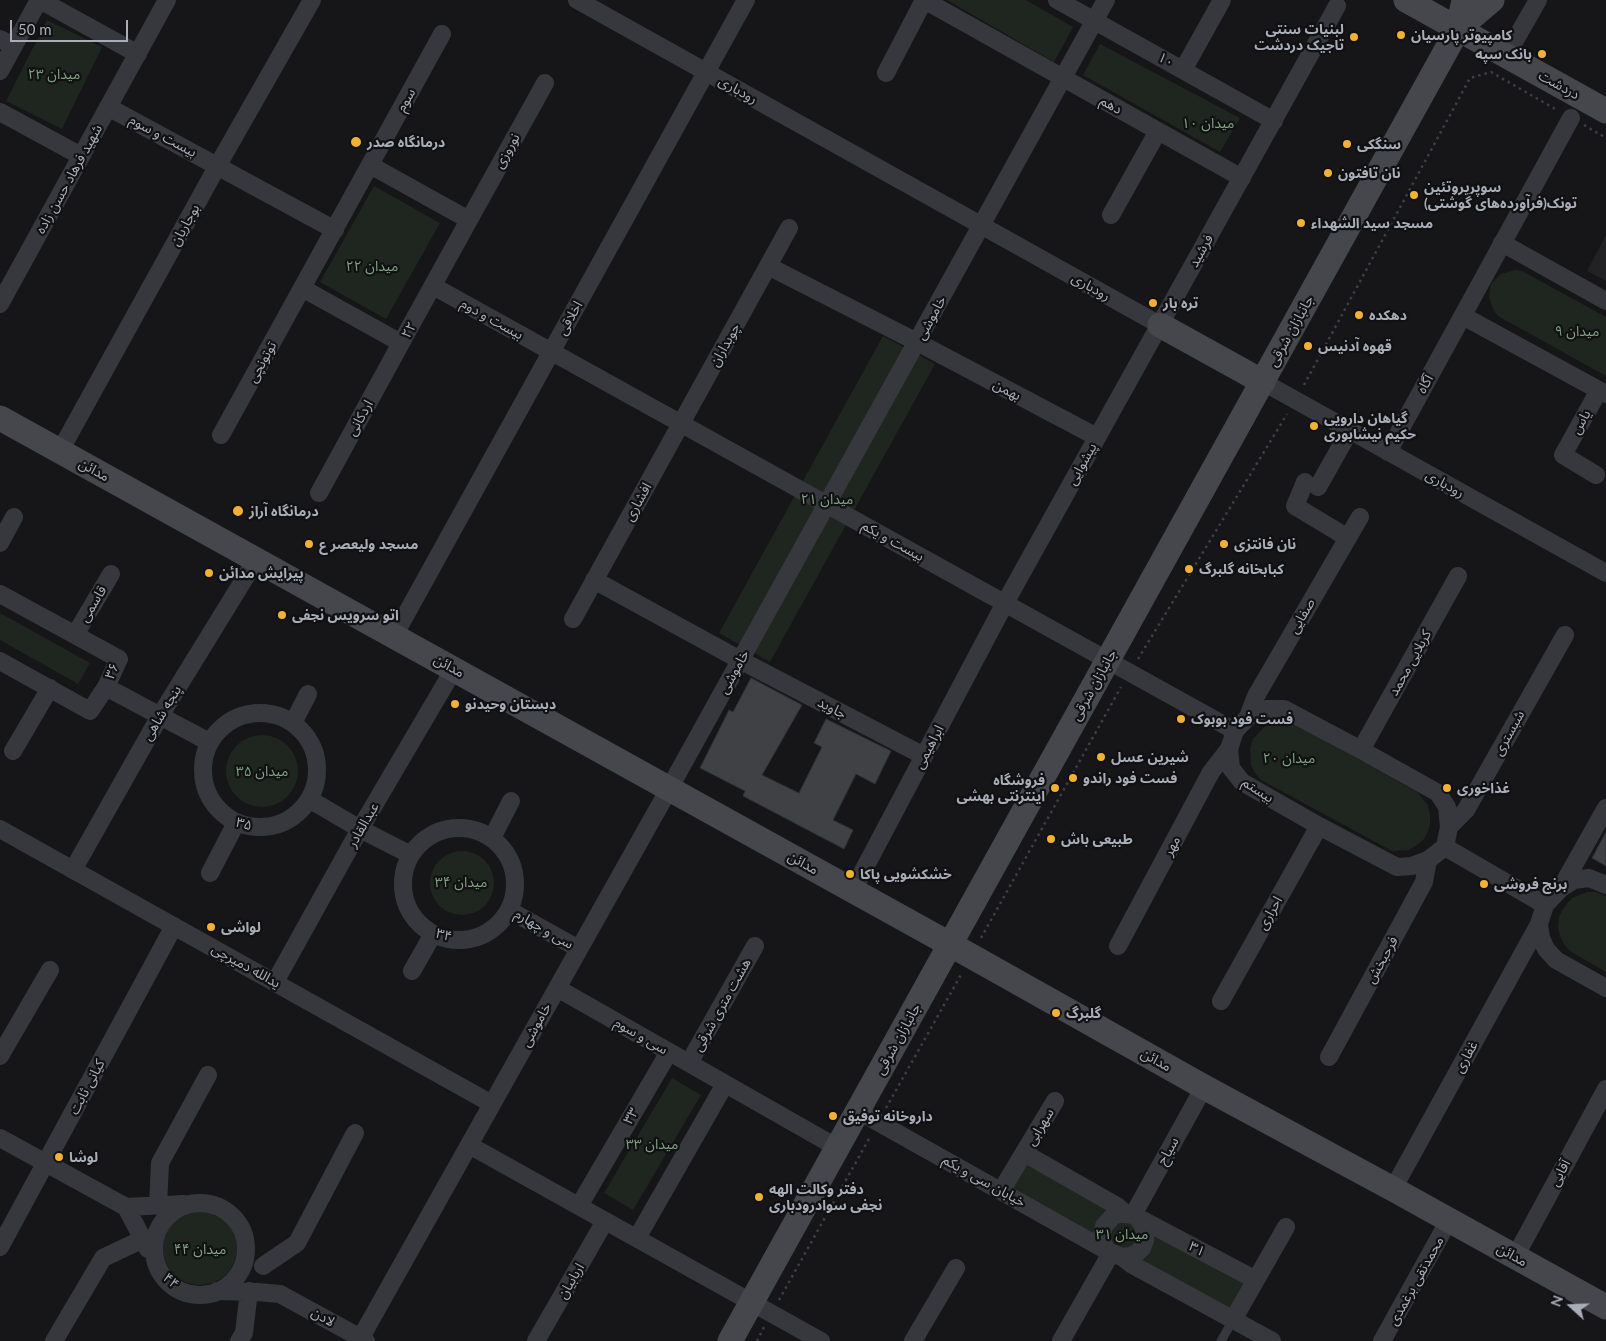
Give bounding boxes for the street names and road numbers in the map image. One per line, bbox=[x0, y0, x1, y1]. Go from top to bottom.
street label: ۱۰ bbox=[1155, 49, 1177, 71]
street label: دردشت bbox=[1536, 67, 1582, 103]
street label: رودباری bbox=[716, 73, 760, 107]
street label: سوم bbox=[393, 85, 419, 115]
street label: دهم bbox=[1097, 92, 1125, 118]
street label: بیست و سوم bbox=[126, 111, 200, 161]
street label: شهید فرهاد حسن زاده bbox=[32, 121, 106, 237]
street label: نوروزی bbox=[491, 131, 523, 171]
street label: بوجاریان bbox=[167, 201, 203, 249]
street label: فرشید bbox=[1185, 232, 1217, 270]
street label: رودباری bbox=[1069, 270, 1113, 304]
street label: جانبازان شرقی bbox=[1265, 292, 1317, 370]
street label: خاموشی bbox=[912, 293, 950, 343]
street label: بیست و دوم bbox=[458, 295, 526, 343]
street label: اخلاقی bbox=[554, 298, 586, 338]
street label: ۲۲ bbox=[398, 319, 420, 341]
street label: چوبداران bbox=[706, 320, 744, 370]
street label: توتونچی bbox=[244, 338, 280, 386]
street label: آگاه bbox=[1413, 372, 1437, 396]
street label: بهمن bbox=[990, 376, 1024, 404]
street label: اردکانی bbox=[343, 397, 377, 439]
street label: یاس bbox=[1568, 407, 1594, 437]
street label: پیشوایی bbox=[1064, 440, 1100, 488]
street label: مدائن bbox=[76, 455, 112, 485]
street label: رودباری bbox=[1423, 467, 1467, 501]
street label: افشاری bbox=[621, 480, 655, 524]
street label: بیست و یکم bbox=[859, 517, 927, 565]
street label: قاسمی bbox=[76, 583, 110, 625]
street label: صفایی bbox=[1285, 595, 1319, 637]
street label: کربلایی محمد bbox=[1385, 627, 1435, 699]
street label: جانبازان شرقی bbox=[1068, 646, 1120, 724]
street label: خاموشی bbox=[715, 647, 753, 697]
street label: مدائن bbox=[431, 651, 467, 681]
street label: ۳۶ bbox=[101, 660, 123, 682]
street label: پنجه شاهی bbox=[139, 682, 185, 744]
street label: جاوید bbox=[815, 694, 849, 722]
street label: شبستری bbox=[1490, 707, 1528, 759]
street label: ابراهیمی bbox=[910, 722, 948, 772]
street label: بیستم bbox=[1239, 774, 1277, 806]
street label: عبدالقادر bbox=[343, 800, 383, 850]
street label: ۳۵ bbox=[234, 814, 254, 834]
street label: مهر bbox=[1160, 833, 1184, 859]
street label: مدائن bbox=[785, 848, 821, 878]
street label: احراری bbox=[1254, 893, 1286, 933]
street label: سی و چهارم bbox=[511, 905, 577, 953]
street label: ۳۴ bbox=[434, 925, 454, 945]
street label: فرحبخش bbox=[1362, 934, 1402, 986]
street label: یدالله دمیرچی bbox=[209, 940, 283, 992]
street label: هشت متری شرقی bbox=[689, 956, 755, 1054]
street label: خاموشی bbox=[517, 1000, 555, 1050]
street label: جانبازان شرقی bbox=[872, 1000, 924, 1078]
street label: سی و سوم bbox=[611, 1014, 671, 1058]
street label: غفاری bbox=[1450, 1038, 1482, 1076]
street label: مدائن bbox=[1138, 1045, 1174, 1075]
street label: کیانی ثابت bbox=[65, 1057, 109, 1117]
street label: ۳۳ bbox=[620, 1105, 642, 1127]
street label: سهرابی bbox=[1022, 1105, 1058, 1149]
street label: سیاح bbox=[1154, 1134, 1182, 1168]
street label: خیابان سی و یکم bbox=[940, 1151, 1028, 1211]
street label: آقایی bbox=[1546, 1157, 1574, 1189]
street label: محمدتقی برغمدی bbox=[1385, 1234, 1447, 1328]
street label: ۳۱ bbox=[1186, 1238, 1208, 1260]
street label: مدائن bbox=[1494, 1240, 1530, 1270]
street label: اربابیان bbox=[554, 1260, 588, 1302]
street label: ۴۴ bbox=[159, 1269, 183, 1293]
street label: لادن bbox=[308, 1304, 338, 1330]

